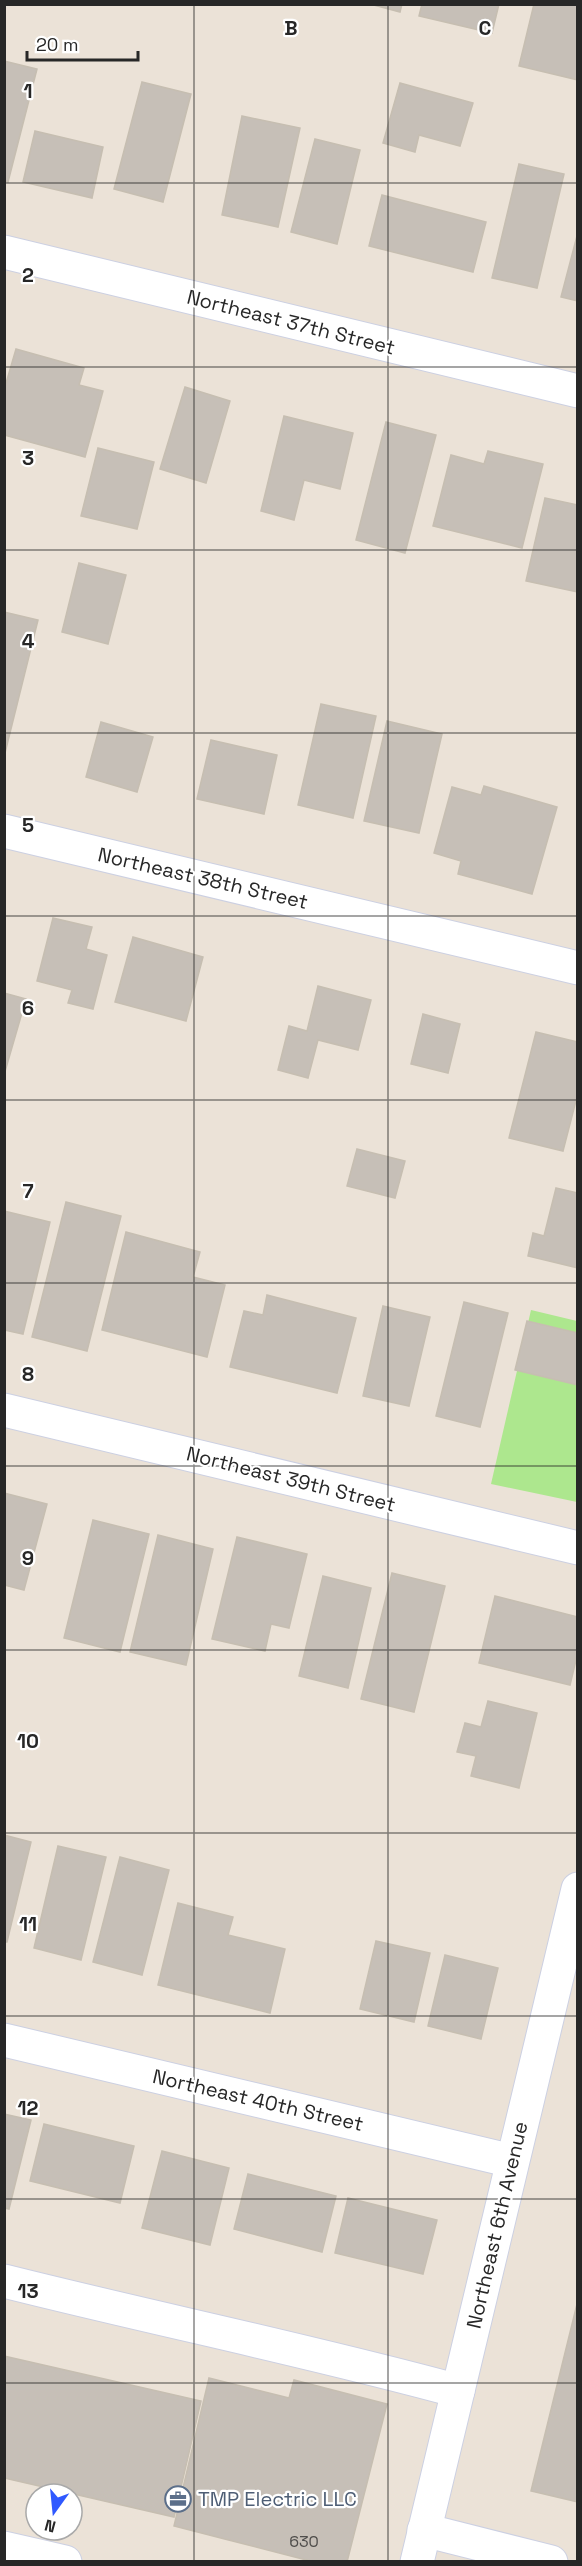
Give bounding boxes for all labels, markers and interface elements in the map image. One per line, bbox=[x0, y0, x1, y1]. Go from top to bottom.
text: B bbox=[284, 15, 298, 41]
text: C bbox=[479, 15, 492, 41]
scale bar bbox=[27, 24, 138, 62]
text: 20 m bbox=[36, 33, 79, 56]
text: 1 bbox=[23, 78, 33, 104]
text: 2 bbox=[22, 262, 34, 288]
street label: Northeast 37th Street bbox=[184, 284, 398, 360]
text: 3 bbox=[22, 445, 34, 471]
text: 4 bbox=[22, 628, 35, 654]
text: 5 bbox=[22, 812, 34, 838]
street label: Northeast 38th Street bbox=[95, 841, 311, 915]
text: 6 bbox=[22, 995, 34, 1021]
text: 7 bbox=[22, 1178, 34, 1204]
text: 8 bbox=[22, 1361, 34, 1387]
street label: Northeast 39th Street bbox=[184, 1440, 398, 1518]
text: 9 bbox=[22, 1545, 34, 1571]
text: 10 bbox=[17, 1728, 39, 1754]
text: 11 bbox=[19, 1911, 37, 1937]
street label: Northeast 40th Street bbox=[150, 2063, 366, 2137]
text: 12 bbox=[18, 2095, 39, 2121]
street label: Northeast 6th Avenue bbox=[461, 2119, 533, 2331]
text: 13 bbox=[17, 2278, 39, 2304]
north arrow bbox=[24, 2482, 84, 2542]
office icon: TMP Electric LLC bbox=[163, 2484, 193, 2514]
place label: TMP Electric LLC bbox=[198, 2486, 357, 2512]
text: N bbox=[42, 2514, 58, 2538]
house number: 630 bbox=[289, 2531, 319, 2552]

